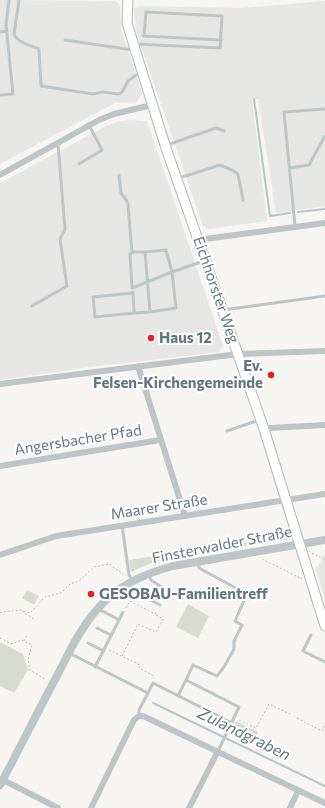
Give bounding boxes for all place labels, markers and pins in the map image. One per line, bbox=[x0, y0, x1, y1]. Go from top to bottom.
place label: Haus 12 bbox=[159, 329, 212, 347]
marker: Haus 12 bbox=[146, 333, 156, 343]
place label: Ev. Felsen-Kirchengemeinde bbox=[93, 357, 263, 392]
marker: Ev. Felsen-Kirchengemeinde bbox=[266, 370, 276, 380]
place label: GESOBAU-Familientreff bbox=[99, 585, 268, 603]
marker: GESOBAU-Familientreff bbox=[86, 589, 96, 599]

